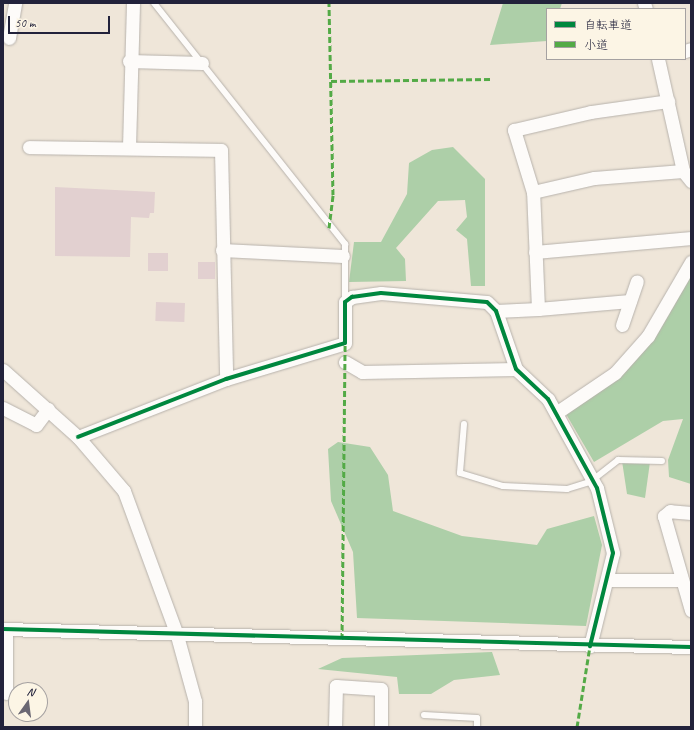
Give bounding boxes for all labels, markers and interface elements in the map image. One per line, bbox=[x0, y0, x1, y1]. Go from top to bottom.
scale bar bbox=[10, 8, 112, 34]
legend bbox=[546, 8, 686, 60]
text: 50 m bbox=[15, 15, 35, 31]
text: 自転車道 bbox=[584, 17, 632, 33]
text: 小道 bbox=[584, 37, 608, 53]
north arrow bbox=[8, 682, 48, 722]
text: N bbox=[26, 684, 36, 699]

